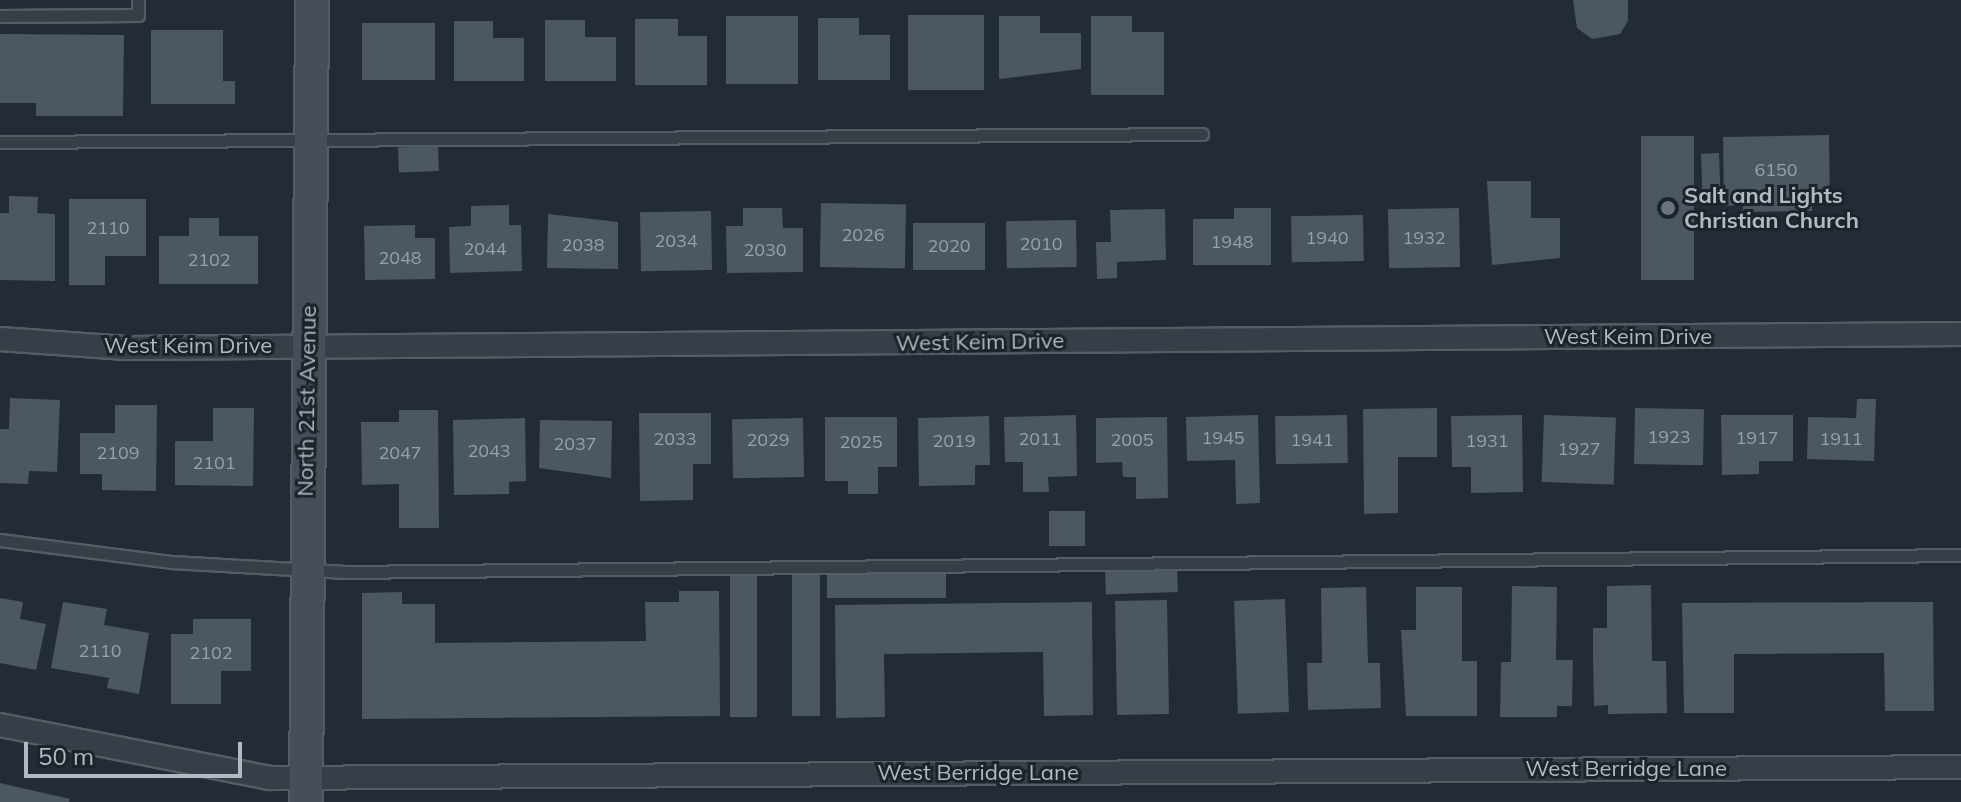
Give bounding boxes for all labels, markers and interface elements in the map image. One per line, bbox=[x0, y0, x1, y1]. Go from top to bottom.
house number: 6150 bbox=[1754, 159, 1798, 181]
place label: Salt and Lights Christian Church bbox=[1684, 182, 1859, 234]
marker: Salt and Lights Christian Church bbox=[1659, 199, 1677, 217]
house number: 2110 bbox=[86, 217, 130, 239]
house number: 2026 bbox=[841, 224, 885, 246]
house number: 1940 bbox=[1305, 227, 1349, 249]
house number: 1932 bbox=[1402, 227, 1446, 249]
house number: 2034 bbox=[654, 230, 698, 252]
house number: 1948 bbox=[1210, 231, 1254, 253]
house number: 2010 bbox=[1019, 233, 1063, 255]
house number: 2038 bbox=[561, 234, 605, 256]
house number: 2020 bbox=[927, 235, 971, 257]
house number: 2044 bbox=[463, 238, 507, 260]
house number: 2030 bbox=[743, 239, 787, 261]
house number: 2048 bbox=[378, 247, 422, 269]
house number: 2102 bbox=[187, 249, 231, 271]
street label: North 21st Avenue bbox=[292, 305, 322, 497]
street label: West Keim Drive bbox=[1544, 324, 1712, 350]
street label: West Keim Drive bbox=[896, 327, 1064, 357]
street label: West Keim Drive bbox=[104, 333, 272, 359]
house number: 1923 bbox=[1647, 426, 1691, 448]
house number: 1945 bbox=[1201, 427, 1245, 449]
house number: 1917 bbox=[1735, 427, 1779, 449]
house number: 2033 bbox=[653, 428, 697, 450]
house number: 2011 bbox=[1018, 428, 1062, 450]
house number: 1911 bbox=[1819, 428, 1863, 450]
house number: 2029 bbox=[746, 429, 790, 451]
house number: 2005 bbox=[1110, 429, 1154, 451]
house number: 1941 bbox=[1290, 429, 1334, 451]
house number: 2019 bbox=[932, 430, 976, 452]
house number: 1931 bbox=[1465, 430, 1509, 452]
house number: 2025 bbox=[839, 431, 883, 453]
house number: 2037 bbox=[553, 433, 597, 455]
house number: 1927 bbox=[1557, 438, 1601, 460]
house number: 2043 bbox=[467, 440, 511, 462]
house number: 2109 bbox=[96, 442, 140, 464]
house number: 2047 bbox=[378, 442, 422, 464]
house number: 2101 bbox=[192, 452, 236, 474]
house number: 2110 bbox=[78, 640, 122, 662]
house number: 2102 bbox=[189, 642, 233, 664]
scale bar bbox=[28, 726, 246, 776]
text: 50 m bbox=[38, 741, 94, 771]
street label: West Berridge Lane bbox=[1525, 756, 1727, 782]
street label: West Berridge Lane bbox=[877, 760, 1079, 786]

